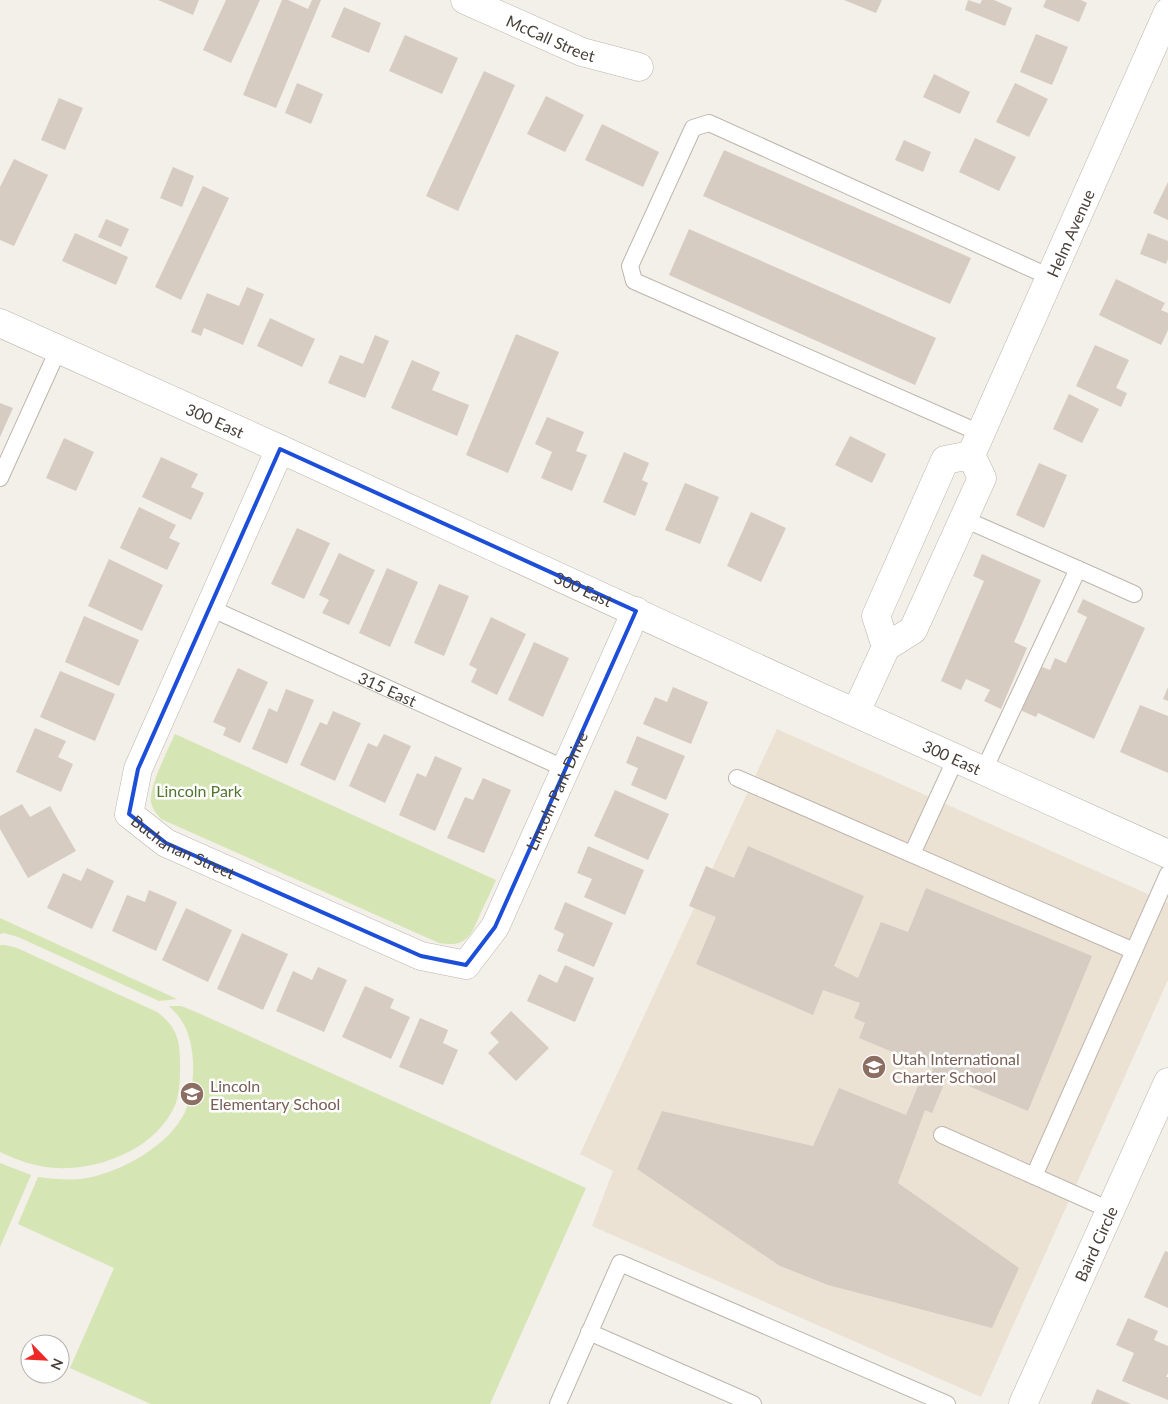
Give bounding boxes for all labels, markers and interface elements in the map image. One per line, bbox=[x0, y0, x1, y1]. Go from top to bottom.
street label: McCall Street bbox=[504, 10, 597, 65]
street label: Helm Avenue bbox=[1042, 186, 1098, 280]
street label: 300 East bbox=[183, 399, 247, 441]
street label: 300 East bbox=[551, 567, 616, 610]
street label: 315 East bbox=[356, 667, 420, 710]
street label: Lincoln Park Drive bbox=[521, 728, 591, 853]
street label: 300 East bbox=[920, 735, 984, 778]
park label: Lincoln Park bbox=[156, 781, 243, 800]
street label: Buchanan Street bbox=[128, 810, 239, 882]
place label: Utah International Charter School bbox=[892, 1049, 1020, 1086]
school or university icon: Utah International Charter School bbox=[861, 1054, 887, 1080]
place label: Lincoln Elementary School bbox=[210, 1076, 340, 1113]
school or university icon: Lincoln Elementary School bbox=[179, 1081, 205, 1107]
street label: Baird Circle bbox=[1070, 1203, 1120, 1284]
north arrow bbox=[20, 1334, 70, 1384]
text: N bbox=[47, 1356, 67, 1373]

